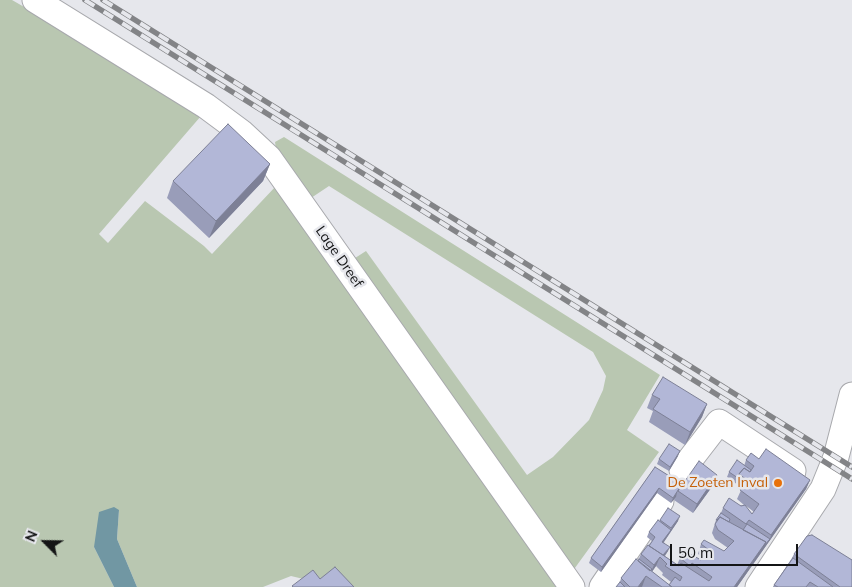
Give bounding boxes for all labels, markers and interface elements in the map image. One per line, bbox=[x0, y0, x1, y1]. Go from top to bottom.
street label: Lage Dreef bbox=[312, 223, 366, 291]
place label: De Zoeten Inval bbox=[667, 475, 768, 491]
marker: De Zoeten Inval bbox=[772, 477, 784, 489]
north arrow bbox=[20, 517, 70, 567]
text: N bbox=[21, 528, 42, 545]
scale bar bbox=[672, 534, 800, 566]
text: 50 m bbox=[678, 543, 713, 562]

